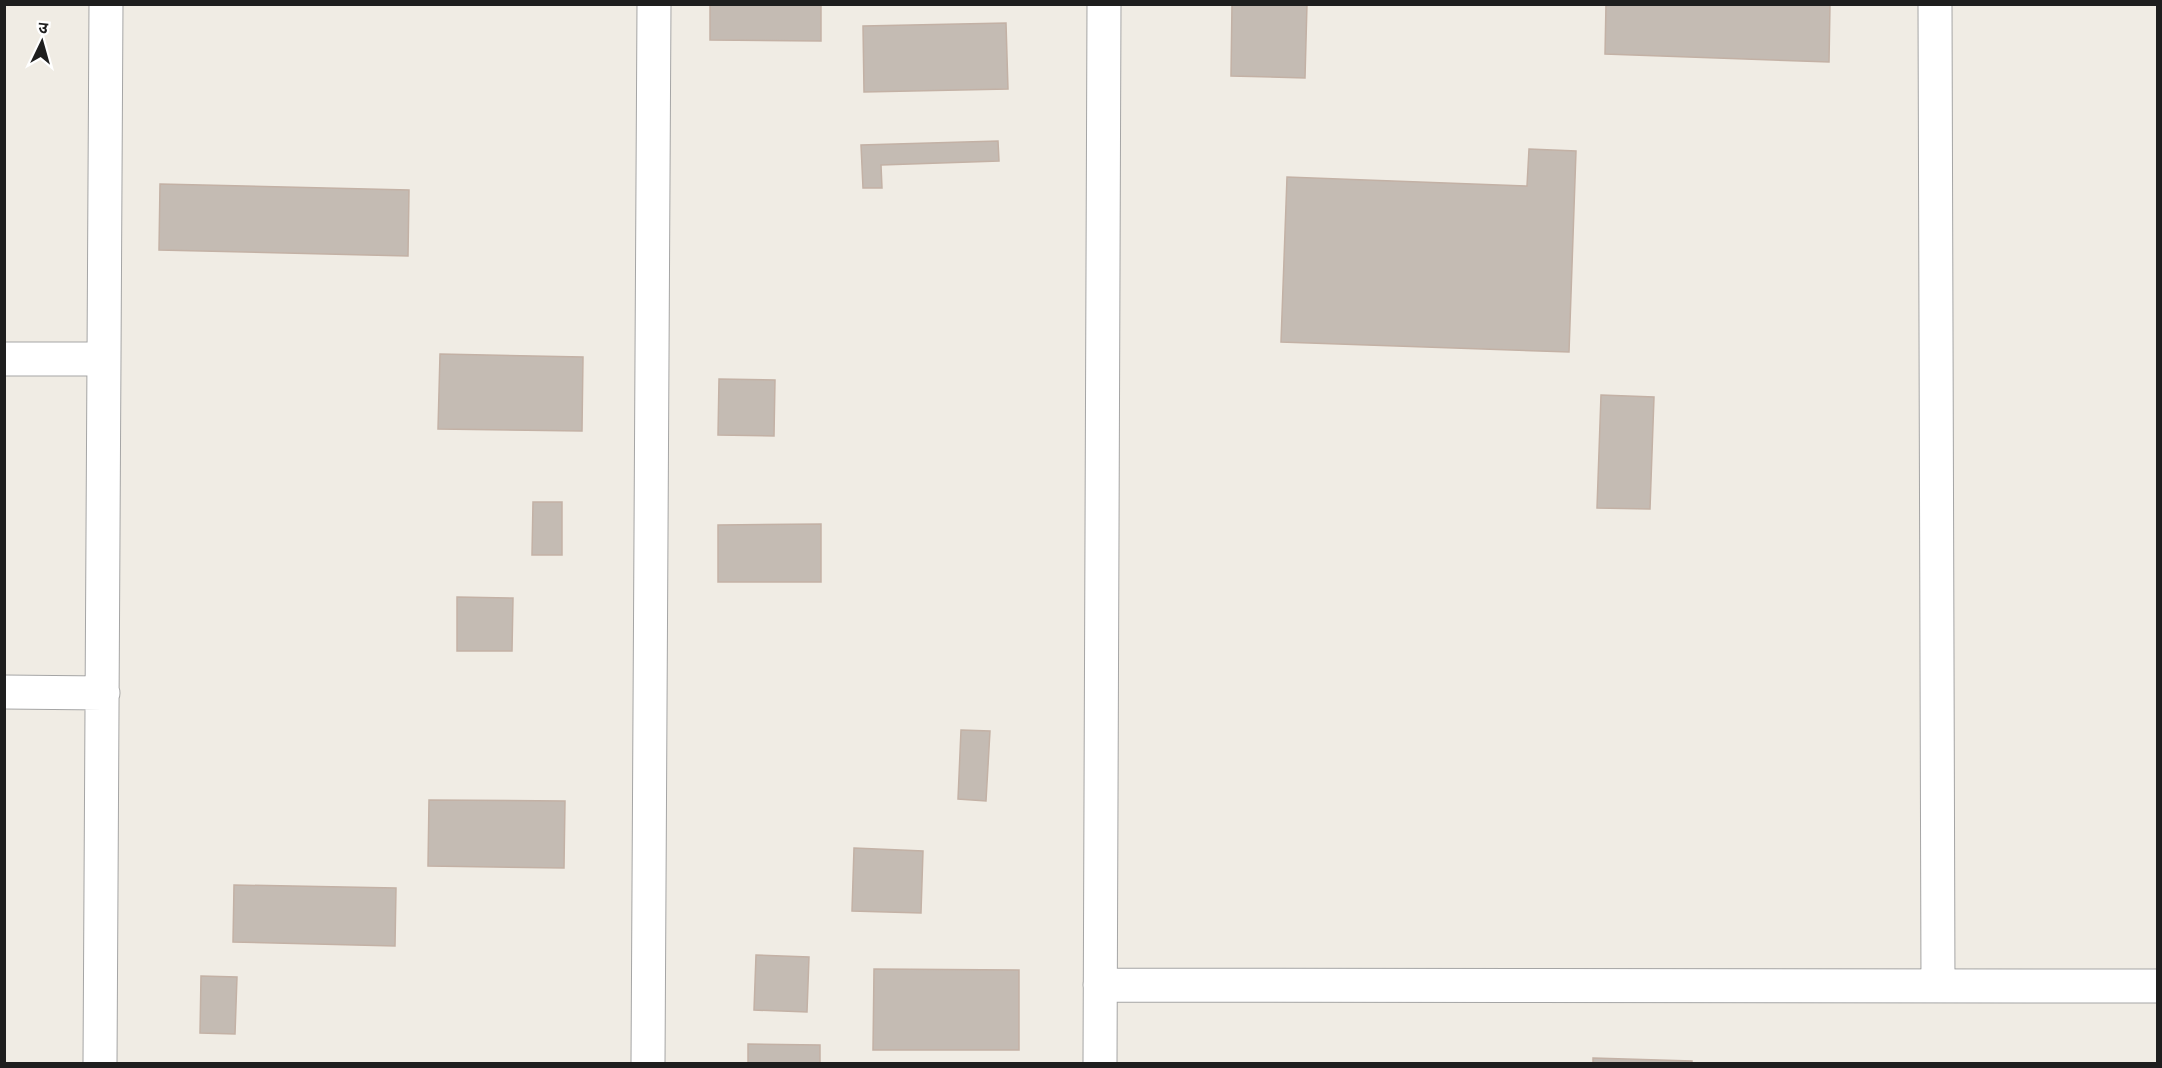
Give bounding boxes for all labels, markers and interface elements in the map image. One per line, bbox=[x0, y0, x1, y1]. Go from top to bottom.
north arrow bbox=[12, 12, 72, 72]
text: उ bbox=[38, 19, 49, 39]

